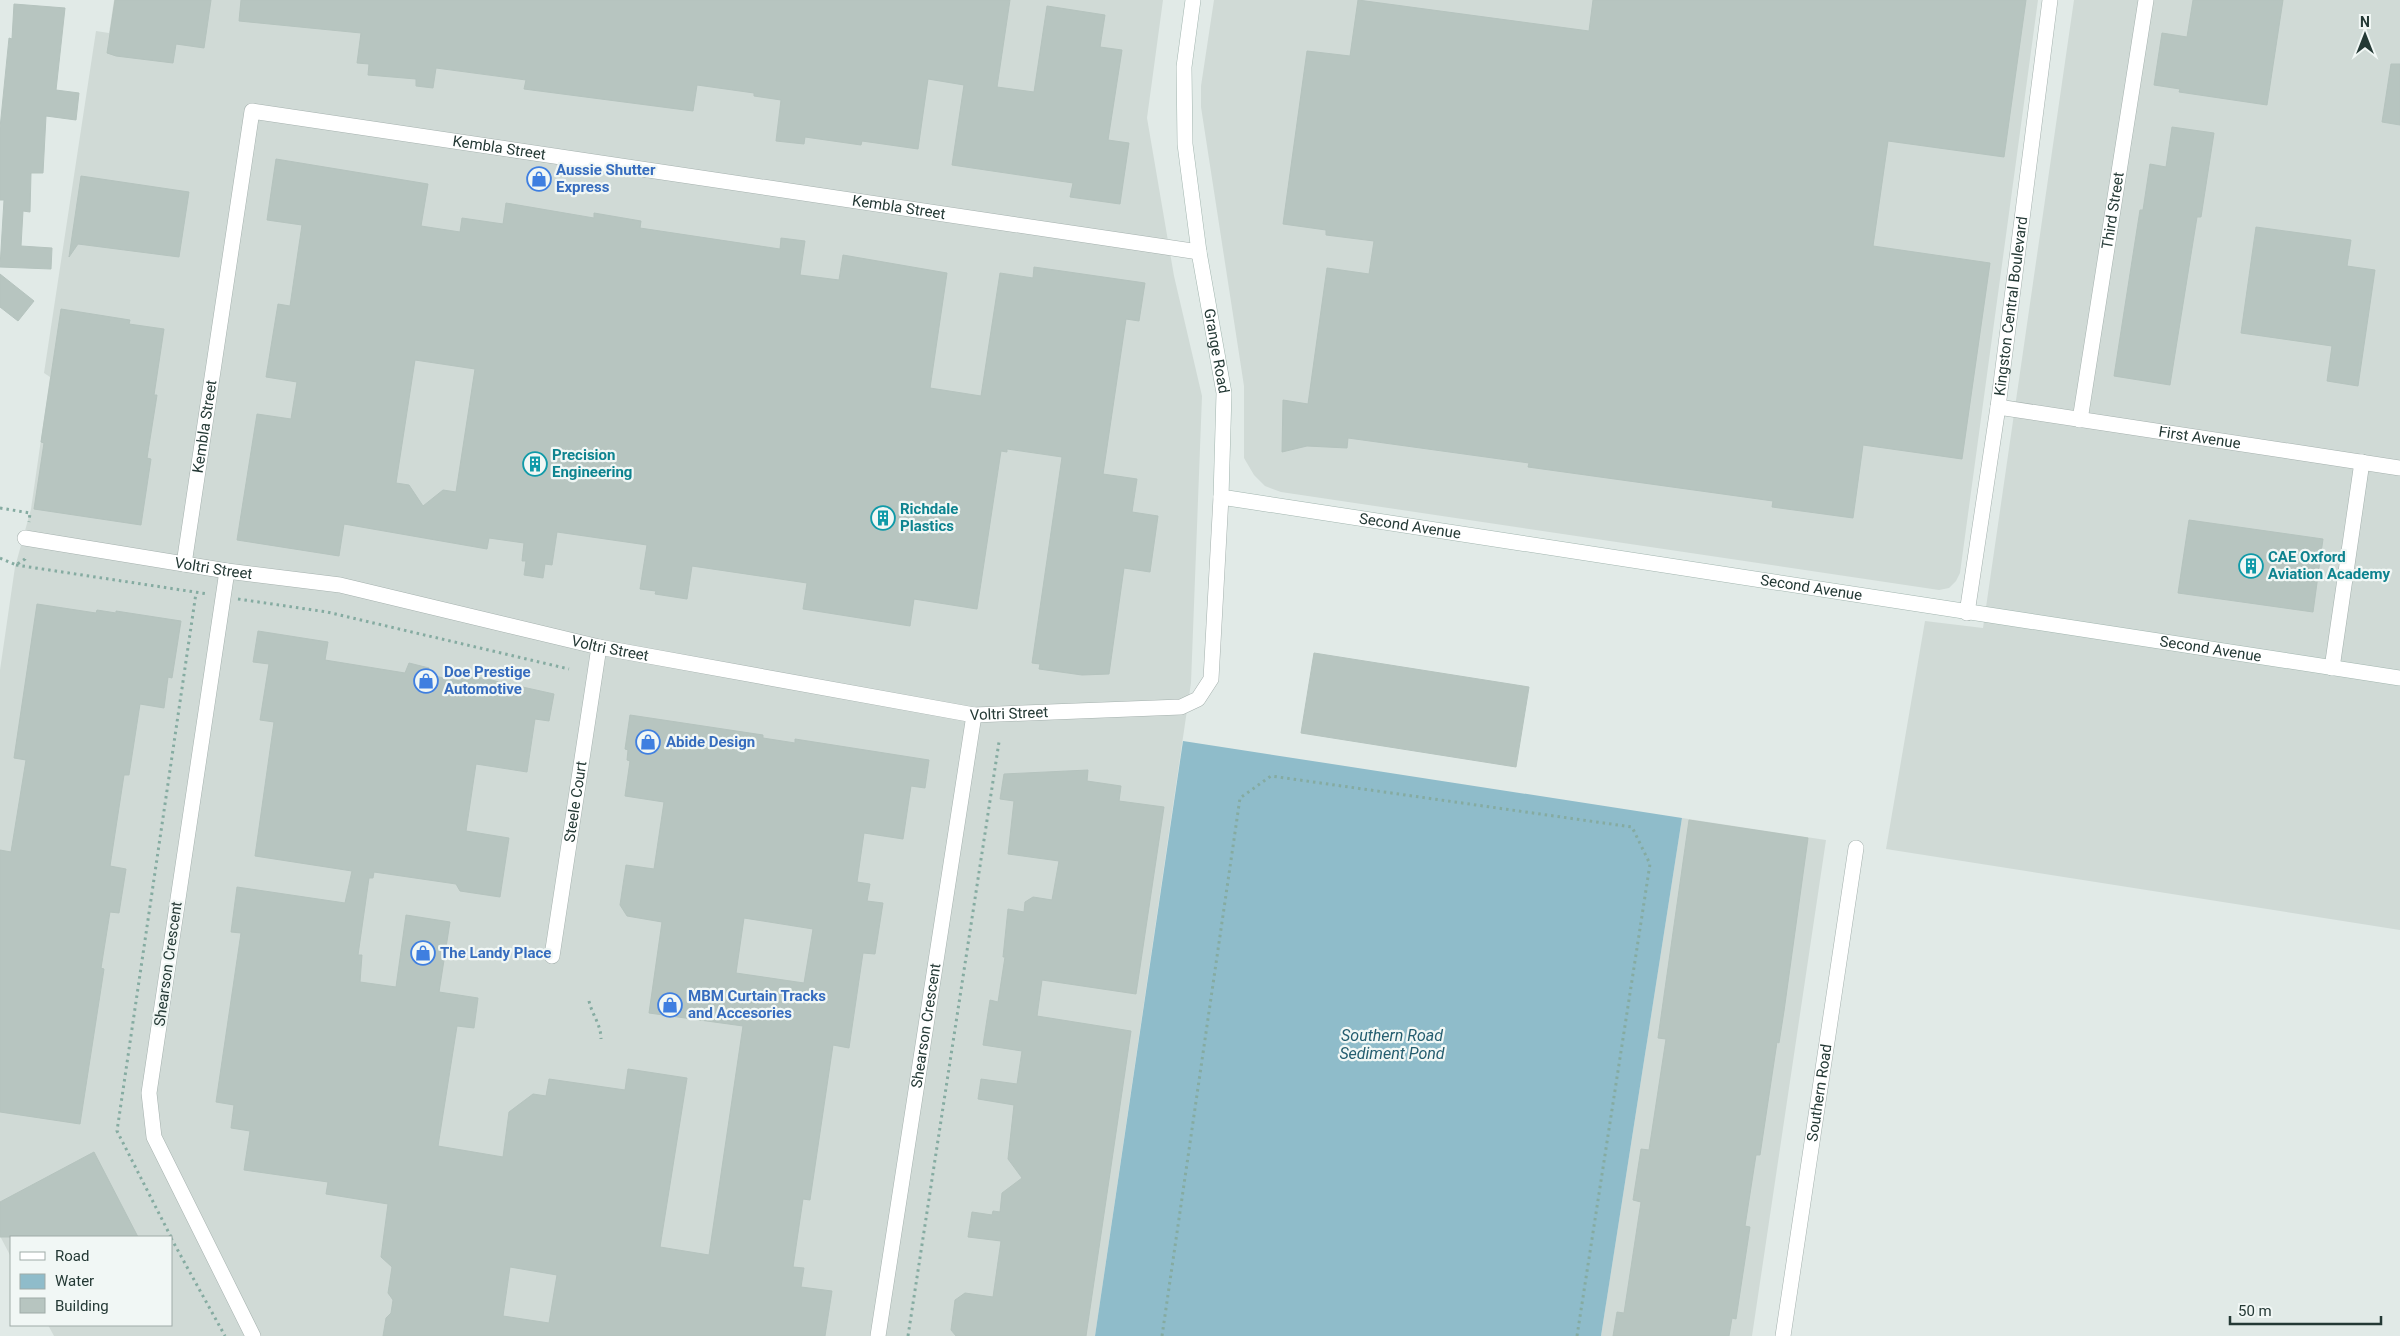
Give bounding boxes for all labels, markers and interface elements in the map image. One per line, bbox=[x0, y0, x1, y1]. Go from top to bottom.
north arrow bbox=[2340, 10, 2390, 60]
text: N bbox=[2360, 14, 2370, 30]
street label: Kembla Street bbox=[451, 132, 547, 164]
place label: Aussie Shutter Express bbox=[556, 161, 656, 196]
shop icon: Aussie Shutter Express bbox=[526, 166, 552, 192]
street label: Third Street bbox=[2098, 171, 2128, 250]
street label: Kembla Street bbox=[851, 191, 947, 223]
street label: Kingston Central Boulevard bbox=[1991, 215, 2031, 397]
street label: Grange Road bbox=[1200, 307, 1233, 395]
street label: Kembla Street bbox=[189, 379, 221, 474]
street label: First Avenue bbox=[2158, 423, 2242, 453]
place label: Precision Engineering bbox=[552, 446, 632, 481]
building icon: Precision Engineering bbox=[522, 451, 548, 477]
place label: Richdale Plastics bbox=[900, 500, 958, 535]
building icon: Richdale Plastics bbox=[870, 505, 896, 531]
street label: Second Avenue bbox=[1358, 509, 1462, 543]
place label: CAE Oxford Aviation Academy bbox=[2268, 548, 2390, 583]
building icon: CAE Oxford Aviation Academy bbox=[2238, 553, 2264, 579]
street label: Voltri Street bbox=[173, 554, 254, 583]
street label: Second Avenue bbox=[1759, 571, 1864, 604]
street label: Voltri Street bbox=[570, 632, 650, 665]
street label: Second Avenue bbox=[2158, 632, 2263, 666]
place label: Doe Prestige Automotive bbox=[444, 663, 531, 698]
shop icon: Doe Prestige Automotive bbox=[413, 668, 439, 694]
street label: Voltri Street bbox=[969, 703, 1049, 724]
shop icon: Abide Design bbox=[635, 729, 661, 755]
place label: Abide Design bbox=[666, 733, 755, 751]
street label: Steele Court bbox=[560, 760, 591, 844]
street label: Shearson Crescent bbox=[150, 900, 186, 1028]
shop icon: The Landy Place bbox=[410, 940, 436, 966]
place label: The Landy Place bbox=[440, 944, 551, 962]
street label: Shearson Crescent bbox=[907, 962, 945, 1089]
place label: MBM Curtain Tracks and Accesories bbox=[688, 987, 826, 1022]
shop icon: MBM Curtain Tracks and Accesories bbox=[657, 992, 683, 1018]
water label: Southern Road Sediment Pond bbox=[1339, 1026, 1445, 1063]
street label: Southern Road bbox=[1803, 1043, 1836, 1143]
legend bbox=[10, 1236, 172, 1326]
text: Road bbox=[55, 1247, 89, 1265]
text: Water bbox=[55, 1272, 94, 1290]
scale bar bbox=[2230, 1294, 2381, 1326]
text: Building bbox=[55, 1297, 109, 1315]
text: 50 m bbox=[2238, 1302, 2272, 1320]

